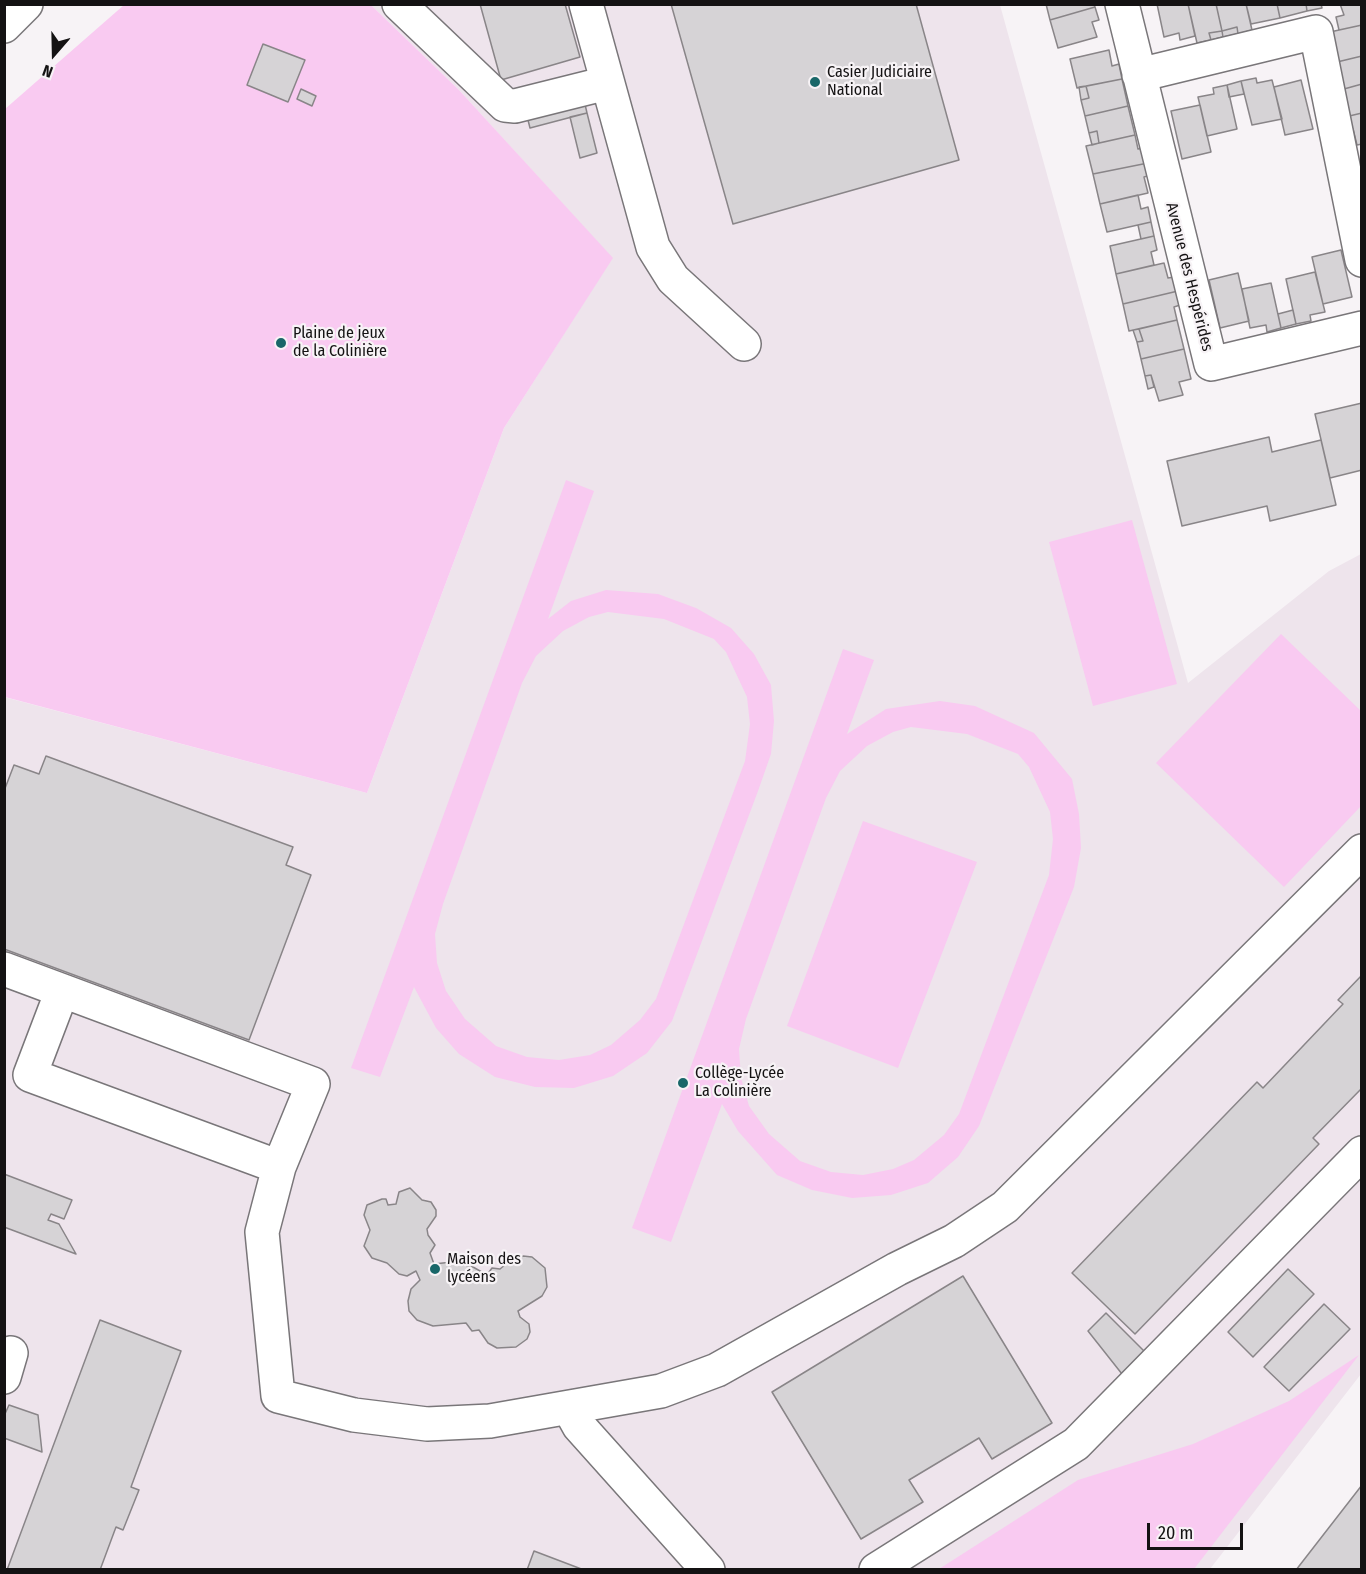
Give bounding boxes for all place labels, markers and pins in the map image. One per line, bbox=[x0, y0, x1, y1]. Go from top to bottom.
place label: Casier Judiciaire National bbox=[827, 63, 932, 101]
marker: Casier Judiciaire National bbox=[808, 75, 822, 89]
place label: Plaine de jeux de la Colinière bbox=[293, 324, 387, 362]
marker: Plaine de jeux de la Colinière bbox=[274, 336, 288, 350]
place label: Collège-Lycée La Colinière bbox=[695, 1064, 784, 1102]
marker: Collège-Lycée La Colinière bbox=[676, 1076, 690, 1090]
place label: Maison des lycéens bbox=[447, 1250, 521, 1288]
marker: Maison des lycéens bbox=[428, 1262, 442, 1276]

